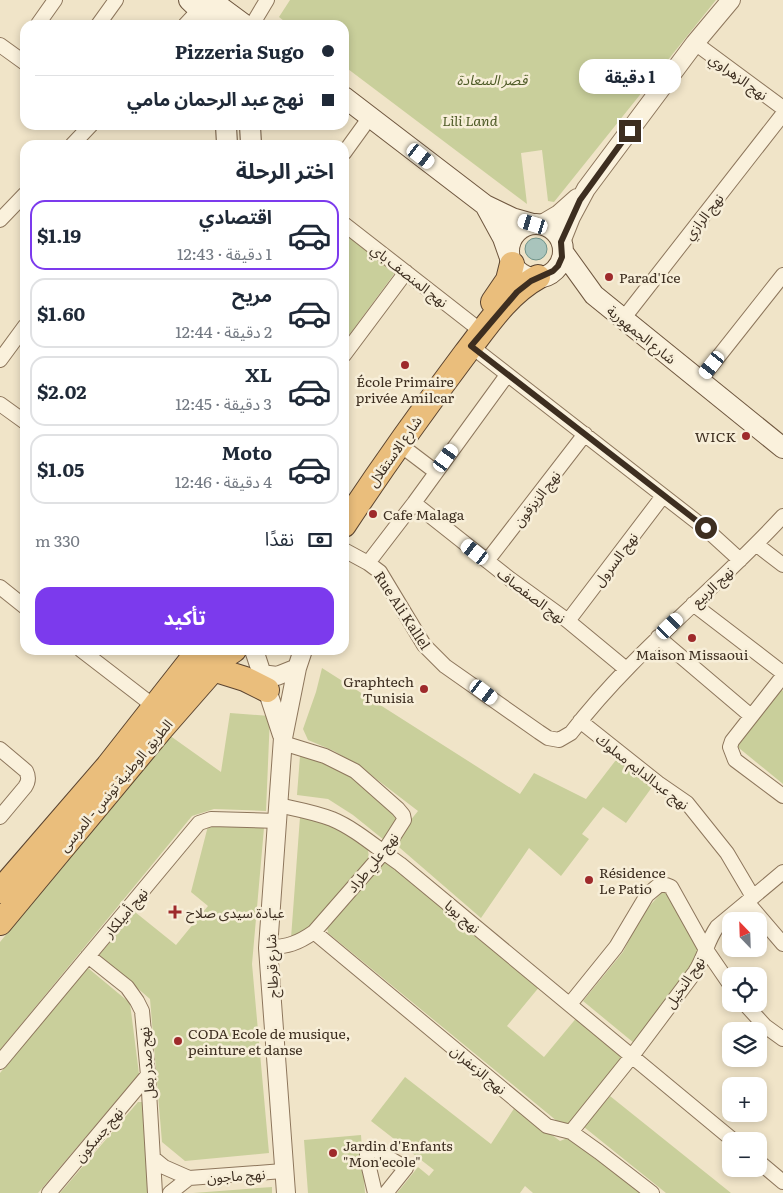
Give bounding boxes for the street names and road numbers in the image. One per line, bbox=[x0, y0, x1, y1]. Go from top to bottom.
street label: نهج الزهراوي bbox=[704, 48, 773, 106]
street label: نهج الرازي bbox=[678, 188, 729, 245]
street label: نهج المنصف باي bbox=[366, 239, 453, 313]
street label: شارع الجمهورية bbox=[602, 300, 681, 370]
street label: شارع الاستقلال bbox=[362, 411, 428, 492]
street label: نهج الزيزفون bbox=[508, 465, 566, 532]
street label: نهج السرول bbox=[588, 528, 644, 591]
street label: نهج الربيع bbox=[686, 561, 739, 612]
street label: نهج الصفصاف bbox=[492, 563, 571, 629]
street label: Rue Ali Kallel bbox=[370, 567, 436, 653]
street label: الطريق الوطنية تونس - المرسى bbox=[54, 714, 177, 856]
street label: نهج عبدالدايم مملوك bbox=[591, 728, 694, 815]
street label: نهج علي طراد bbox=[342, 828, 404, 898]
street label: نهج أميلكار bbox=[98, 883, 153, 943]
street label: نهج يوبا bbox=[440, 895, 485, 939]
street label: شارع قرطاج bbox=[260, 934, 284, 998]
street label: نهج النخيل bbox=[659, 952, 711, 1013]
street label: نهج صدر بعل bbox=[133, 1026, 161, 1100]
street label: نهج الزعفران bbox=[446, 1040, 511, 1100]
street label: نهج جسكون bbox=[69, 1102, 129, 1167]
street label: نهج ماجون bbox=[206, 1163, 266, 1189]

